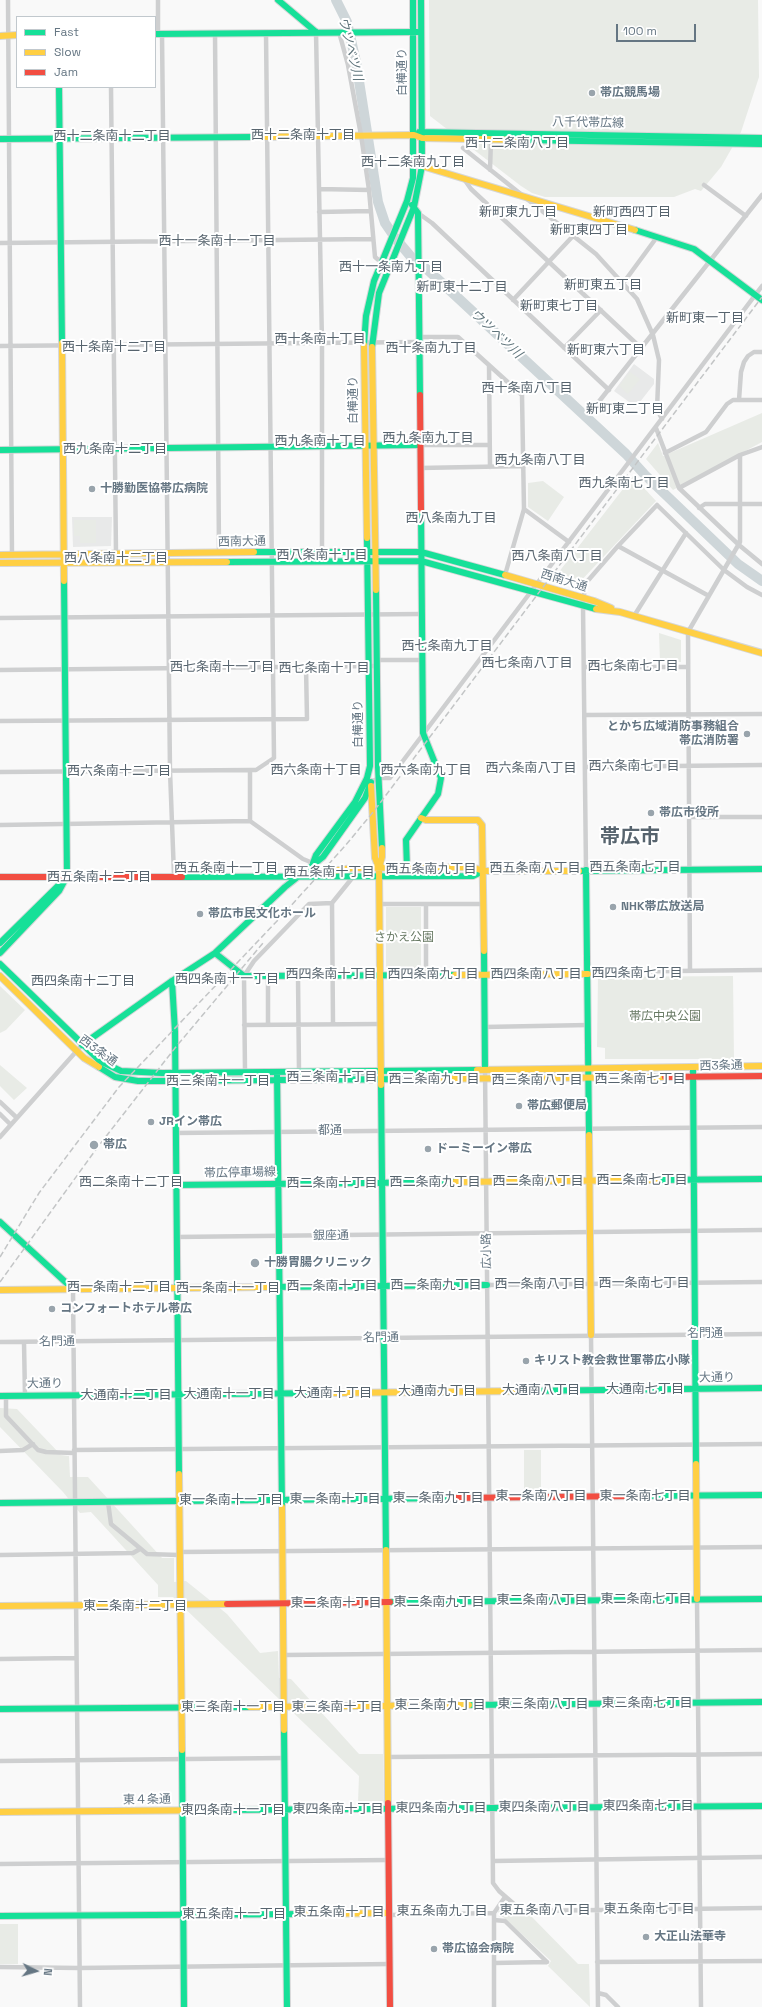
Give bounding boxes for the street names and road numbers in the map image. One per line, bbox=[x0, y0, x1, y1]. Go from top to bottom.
street label: 白樺通り bbox=[396, 48, 410, 96]
street label: 八千代帯広線 bbox=[552, 115, 624, 131]
street label: 白樺通り bbox=[347, 376, 361, 424]
street label: 西南大通 bbox=[218, 534, 266, 550]
street label: 西南大通 bbox=[539, 567, 589, 595]
street label: 白樺通り bbox=[352, 700, 366, 748]
street label: 西3条通 bbox=[76, 1032, 120, 1070]
street label: 西3条通 bbox=[699, 1058, 743, 1074]
street label: 都通 bbox=[318, 1124, 342, 1138]
street label: 帯広停車場線 bbox=[204, 1165, 276, 1181]
street label: 銀座通 bbox=[313, 1228, 349, 1244]
street label: 広小路 bbox=[479, 1233, 495, 1269]
street label: 名門通 bbox=[687, 1327, 723, 1341]
street label: 名門通 bbox=[363, 1330, 399, 1346]
street label: 名門通 bbox=[39, 1334, 75, 1350]
street label: 大通り bbox=[699, 1370, 735, 1386]
street label: 大通り bbox=[27, 1376, 63, 1392]
street label: 東４条通 bbox=[123, 1792, 171, 1808]

